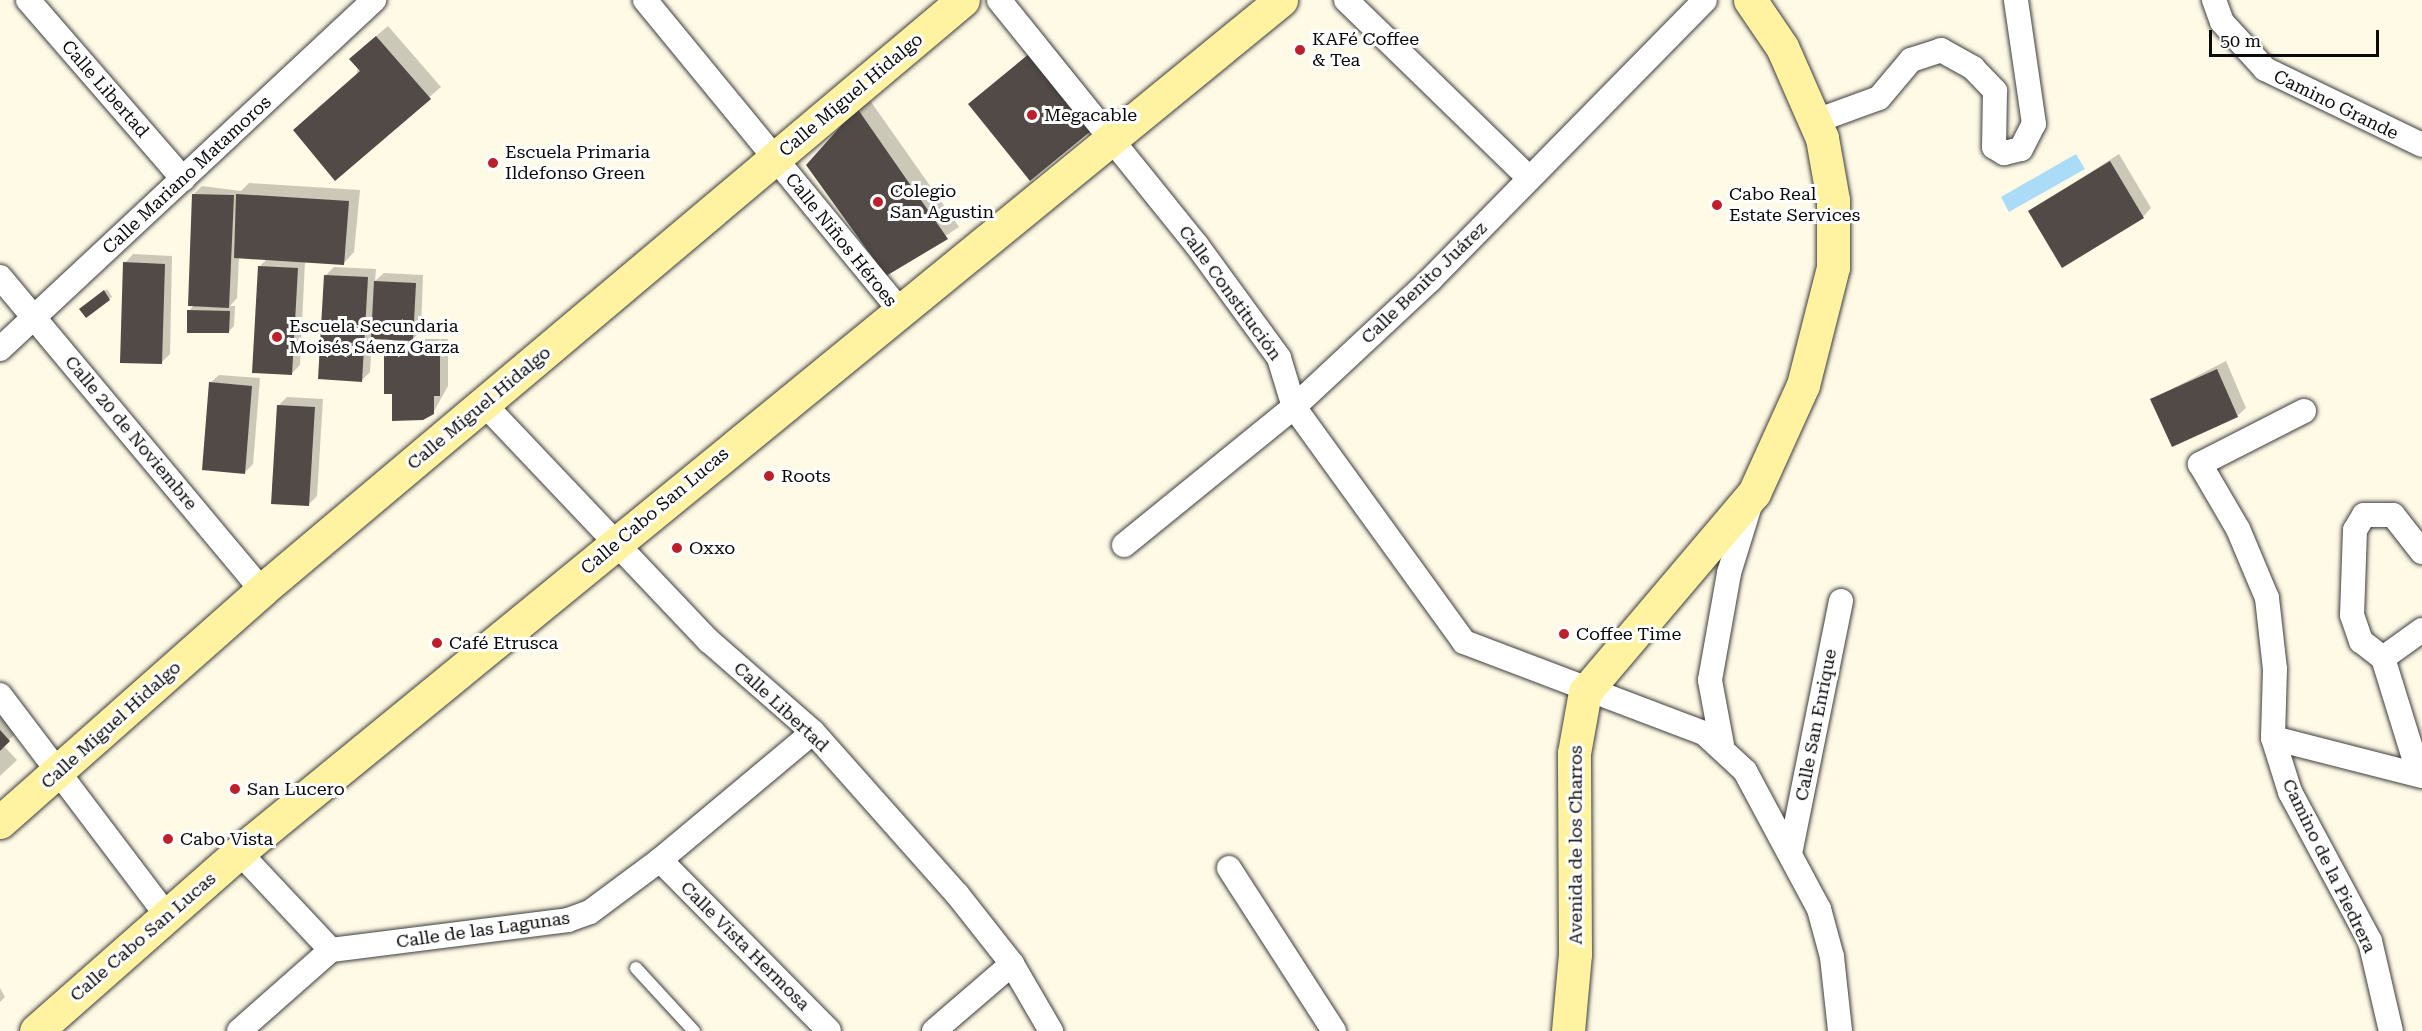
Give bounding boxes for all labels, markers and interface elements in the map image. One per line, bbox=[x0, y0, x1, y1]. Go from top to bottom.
scale bar bbox=[2212, 18, 2382, 56]
street label: Calle Miguel Hidalgo bbox=[775, 29, 927, 161]
place label: KAFé Coffee & Tea bbox=[1312, 29, 1419, 72]
text: 50 m bbox=[2220, 30, 2261, 51]
street label: Calle Libertad bbox=[57, 36, 153, 142]
marker: KAFé Coffee & Tea bbox=[1293, 43, 1307, 57]
street label: Camino Grande bbox=[2270, 65, 2402, 145]
street label: Calle Mariano Matamoros bbox=[98, 91, 276, 259]
place label: Megacable bbox=[1044, 104, 1137, 126]
marker: Megacable bbox=[1025, 108, 1039, 122]
place label: Escuela Primaria Ildefonso Green bbox=[505, 142, 650, 184]
marker: Escuela Primaria Ildefonso Green bbox=[486, 156, 500, 170]
street label: Calle Niños Héroes bbox=[781, 169, 901, 311]
place label: Colegio San Agustin bbox=[890, 181, 994, 224]
place label: Cabo Real Estate Services bbox=[1729, 184, 1860, 226]
marker: Colegio San Agustin bbox=[871, 195, 885, 209]
marker: Cabo Real Estate Services bbox=[1710, 198, 1724, 212]
street label: Calle Benito Juárez bbox=[1357, 218, 1491, 348]
street label: Calle Constitución bbox=[1174, 221, 1286, 365]
place label: Escuela Secundaria Moisés Sáenz Garza bbox=[289, 316, 459, 358]
marker: Escuela Secundaria Moisés Sáenz Garza bbox=[270, 330, 284, 344]
street label: Calle Miguel Hidalgo bbox=[403, 342, 555, 474]
street label: Calle 20 de Noviembre bbox=[60, 351, 202, 515]
street label: Calle Cabo San Lucas bbox=[577, 443, 733, 579]
place label: Roots bbox=[781, 465, 831, 487]
marker: Roots bbox=[762, 469, 776, 483]
place label: Oxxo bbox=[689, 537, 735, 559]
marker: Oxxo bbox=[670, 541, 684, 555]
place label: Coffee Time bbox=[1576, 623, 1681, 645]
marker: Coffee Time bbox=[1557, 627, 1571, 641]
place label: Café Etrusca bbox=[449, 632, 558, 654]
marker: Café Etrusca bbox=[430, 636, 444, 650]
street label: Calle San Enrique bbox=[1791, 647, 1841, 803]
street label: Calle Miguel Hidalgo bbox=[37, 656, 185, 794]
street label: Calle Libertad bbox=[729, 657, 833, 757]
street label: Avenida de los Charros bbox=[1565, 745, 1587, 945]
street label: Camino de la Piedrera bbox=[2277, 776, 2381, 956]
place label: San Lucero bbox=[247, 778, 345, 800]
marker: San Lucero bbox=[228, 782, 242, 796]
place label: Cabo Vista bbox=[180, 828, 273, 850]
marker: Cabo Vista bbox=[161, 832, 175, 846]
street label: Calle Cabo San Lucas bbox=[66, 868, 220, 1006]
street label: Calle Vista Hermosa bbox=[676, 877, 814, 1015]
street label: Calle de las Lagunas bbox=[395, 907, 571, 953]

